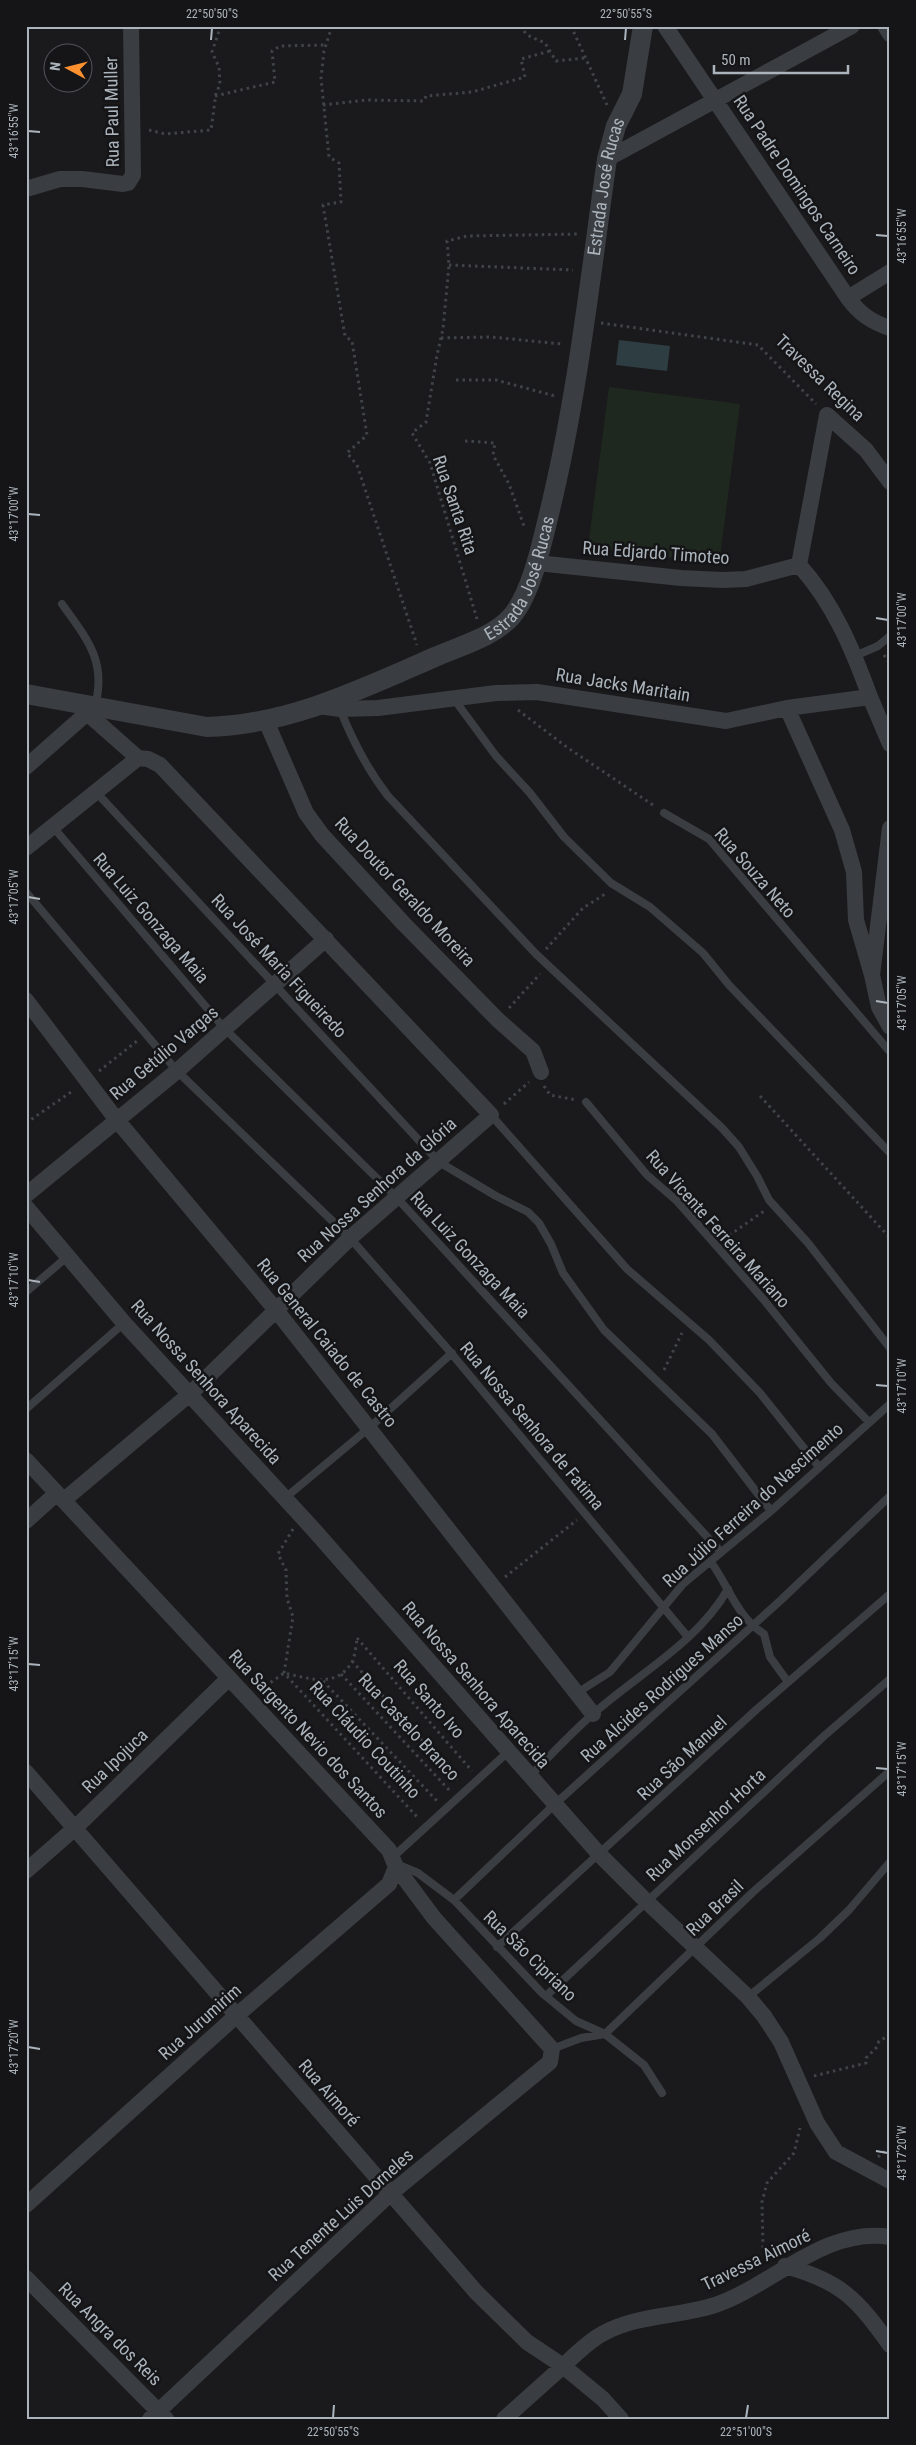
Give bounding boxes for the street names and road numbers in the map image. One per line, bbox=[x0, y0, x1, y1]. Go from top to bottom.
street label: Rua Paul Muller bbox=[100, 56, 123, 168]
street label: Rua Padre Domingos Carneiro bbox=[729, 91, 865, 279]
street label: Estrada José Rucas bbox=[583, 114, 629, 257]
street label: Travessa Regina bbox=[771, 330, 869, 425]
street label: Rua Santa Rita bbox=[429, 453, 482, 557]
street label: Estrada José Rucas bbox=[480, 514, 558, 644]
street label: Rua Edjardo Timoteo bbox=[582, 537, 730, 568]
street label: Rua Jacks Maritain bbox=[554, 664, 692, 705]
street label: Rua Doutor Geraldo Moreira bbox=[331, 813, 480, 971]
street label: Rua Souza Neto bbox=[711, 823, 800, 922]
street label: Rua Luiz Gonzaga Maia bbox=[89, 848, 214, 987]
street label: Rua José Maria Figueiredo bbox=[207, 889, 351, 1042]
street label: Rua Getúlio Vargas bbox=[105, 1001, 222, 1104]
street label: Rua Nossa Senhora da Glória bbox=[293, 1113, 460, 1266]
street label: Rua Vicente Ferreira Mariano bbox=[642, 1145, 795, 1312]
street label: Rua Luiz Gonzaga Maia bbox=[406, 1187, 535, 1322]
street label: Rua General Caiado de Castro bbox=[253, 1254, 402, 1431]
street label: Rua Nossa Senhora Aparecida bbox=[127, 1295, 286, 1468]
street label: Rua Nossa Senhora de Fatima bbox=[456, 1338, 609, 1514]
street label: Rua Júlio Ferreira do Nascimento bbox=[658, 1418, 847, 1591]
street label: Rua Nossa Senhora Aparecida bbox=[398, 1597, 555, 1772]
street label: Rua Alcides Rodrigues Manso bbox=[576, 1609, 747, 1766]
street label: Rua Sargento Nevio dos Santos bbox=[225, 1645, 392, 1822]
street label: Rua Santo Ivo bbox=[390, 1655, 469, 1742]
street label: Rua Castelo Branco bbox=[354, 1669, 464, 1785]
street label: Rua Cláudio Coutinho bbox=[306, 1677, 425, 1803]
street label: Rua São Manuel bbox=[633, 1711, 731, 1804]
street label: Rua Ipojuca bbox=[77, 1724, 152, 1797]
street label: Rua Monsenhor Horta bbox=[642, 1764, 770, 1885]
street label: Rua Brasil bbox=[682, 1875, 748, 1940]
street label: Rua São Cipriano bbox=[479, 1906, 581, 2005]
street label: Rua Jurumirim bbox=[154, 1979, 245, 2064]
street label: Rua Aimoré bbox=[295, 2055, 364, 2130]
street label: Rua Tenente Luis Dorneles bbox=[264, 2144, 417, 2285]
street label: Travessa Aimoré bbox=[698, 2224, 814, 2295]
street label: Rua Angra dos Reis bbox=[54, 2278, 166, 2390]

